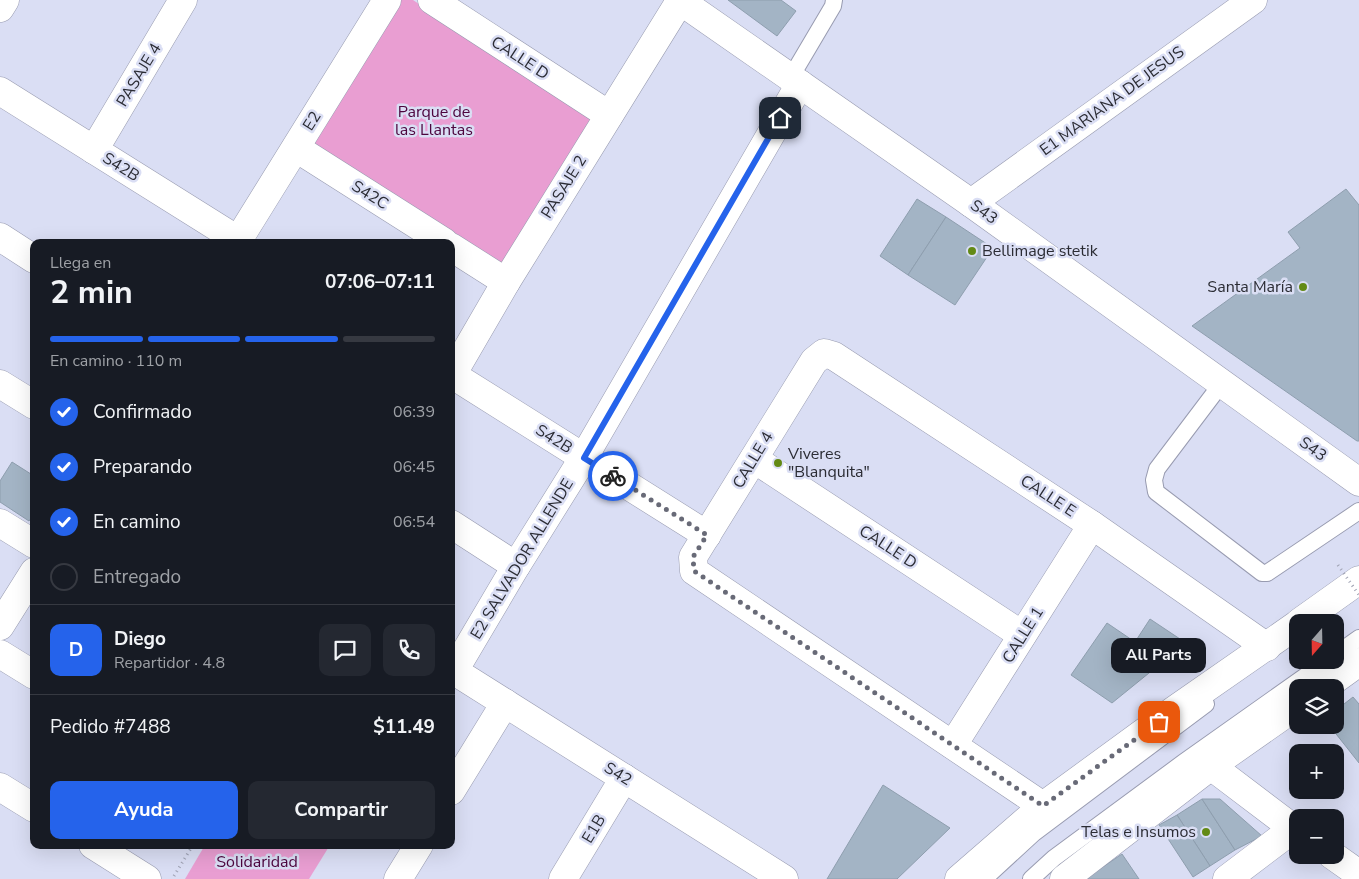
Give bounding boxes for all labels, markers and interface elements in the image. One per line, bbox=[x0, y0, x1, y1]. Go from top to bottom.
street label: CALLE D bbox=[487, 31, 553, 85]
street label: PASAJE 4 bbox=[111, 39, 167, 111]
street label: E1 MARIANA DE JESUS bbox=[1035, 41, 1189, 161]
pin bbox=[759, 97, 801, 139]
park label: Parque de las Llantas bbox=[395, 101, 473, 141]
icon: home bbox=[766, 104, 794, 132]
street label: E2 bbox=[298, 107, 326, 135]
street label: S42B bbox=[98, 147, 144, 187]
street label: PASAJE 2 bbox=[536, 151, 592, 223]
street label: S42C bbox=[347, 175, 393, 215]
street label: S43 bbox=[966, 195, 1002, 229]
place label: Bellimage stetik bbox=[982, 240, 1099, 262]
marker: Bellimage stetik bbox=[966, 245, 978, 257]
text: Llega en bbox=[50, 252, 111, 274]
text: 07:06–07:11 bbox=[325, 269, 435, 295]
text: 2 min bbox=[50, 271, 133, 314]
place label: Santa María bbox=[1207, 276, 1293, 298]
marker: Santa María bbox=[1297, 281, 1309, 293]
text: En camino · 110 m bbox=[50, 350, 182, 372]
icon: check bbox=[50, 398, 78, 426]
text: Confirmado bbox=[93, 399, 192, 425]
text: 06:39 bbox=[393, 401, 435, 423]
street label: S42B bbox=[531, 419, 577, 459]
street label: CALLE 4 bbox=[727, 427, 779, 492]
street label: S43 bbox=[1295, 432, 1331, 466]
place label: Viveres "Blanquita" bbox=[787, 443, 870, 483]
courier bbox=[588, 451, 638, 501]
icon: check bbox=[50, 453, 78, 481]
text: Preparando bbox=[93, 454, 192, 480]
text: 06:45 bbox=[393, 456, 435, 478]
marker: Viveres "Blanquita" bbox=[772, 457, 784, 469]
icon: bike bbox=[599, 462, 627, 490]
street label: CALLE E bbox=[1016, 470, 1080, 522]
street label: E2 SALVADOR ALLENDE bbox=[465, 475, 579, 643]
icon: check bbox=[50, 508, 78, 536]
text: En camino bbox=[93, 509, 181, 535]
text: 06:54 bbox=[393, 511, 435, 533]
street label: CALLE D bbox=[855, 520, 921, 574]
text: Entregado bbox=[93, 564, 181, 590]
street label: CALLE 1 bbox=[997, 603, 1049, 667]
north arrow bbox=[1289, 614, 1344, 669]
map controls bbox=[1289, 614, 1344, 864]
button: chat bbox=[319, 624, 371, 676]
button: phone bbox=[383, 624, 435, 676]
text: Diego bbox=[114, 626, 166, 652]
text: D bbox=[69, 637, 83, 663]
callout: All Parts bbox=[1112, 637, 1206, 672]
text: All Parts bbox=[1126, 644, 1191, 666]
text: Repartidor · 4.8 bbox=[114, 652, 225, 674]
button: layers bbox=[1289, 679, 1344, 734]
pin bbox=[1138, 701, 1180, 743]
icon: bag bbox=[1145, 708, 1173, 736]
text: Pedido #7488 bbox=[50, 714, 171, 740]
text: $11.49 bbox=[373, 714, 435, 740]
button: + bbox=[1289, 744, 1344, 799]
street label: S42 bbox=[600, 757, 636, 791]
button: Ayuda bbox=[50, 781, 238, 839]
button: Compartir bbox=[248, 781, 435, 839]
button: − bbox=[1289, 809, 1344, 864]
street label: E1B bbox=[577, 811, 611, 847]
place label: Telas e Insumos bbox=[1081, 821, 1196, 843]
marker: Telas e Insumos bbox=[1200, 826, 1212, 838]
park label: Solidaridad bbox=[216, 851, 298, 873]

